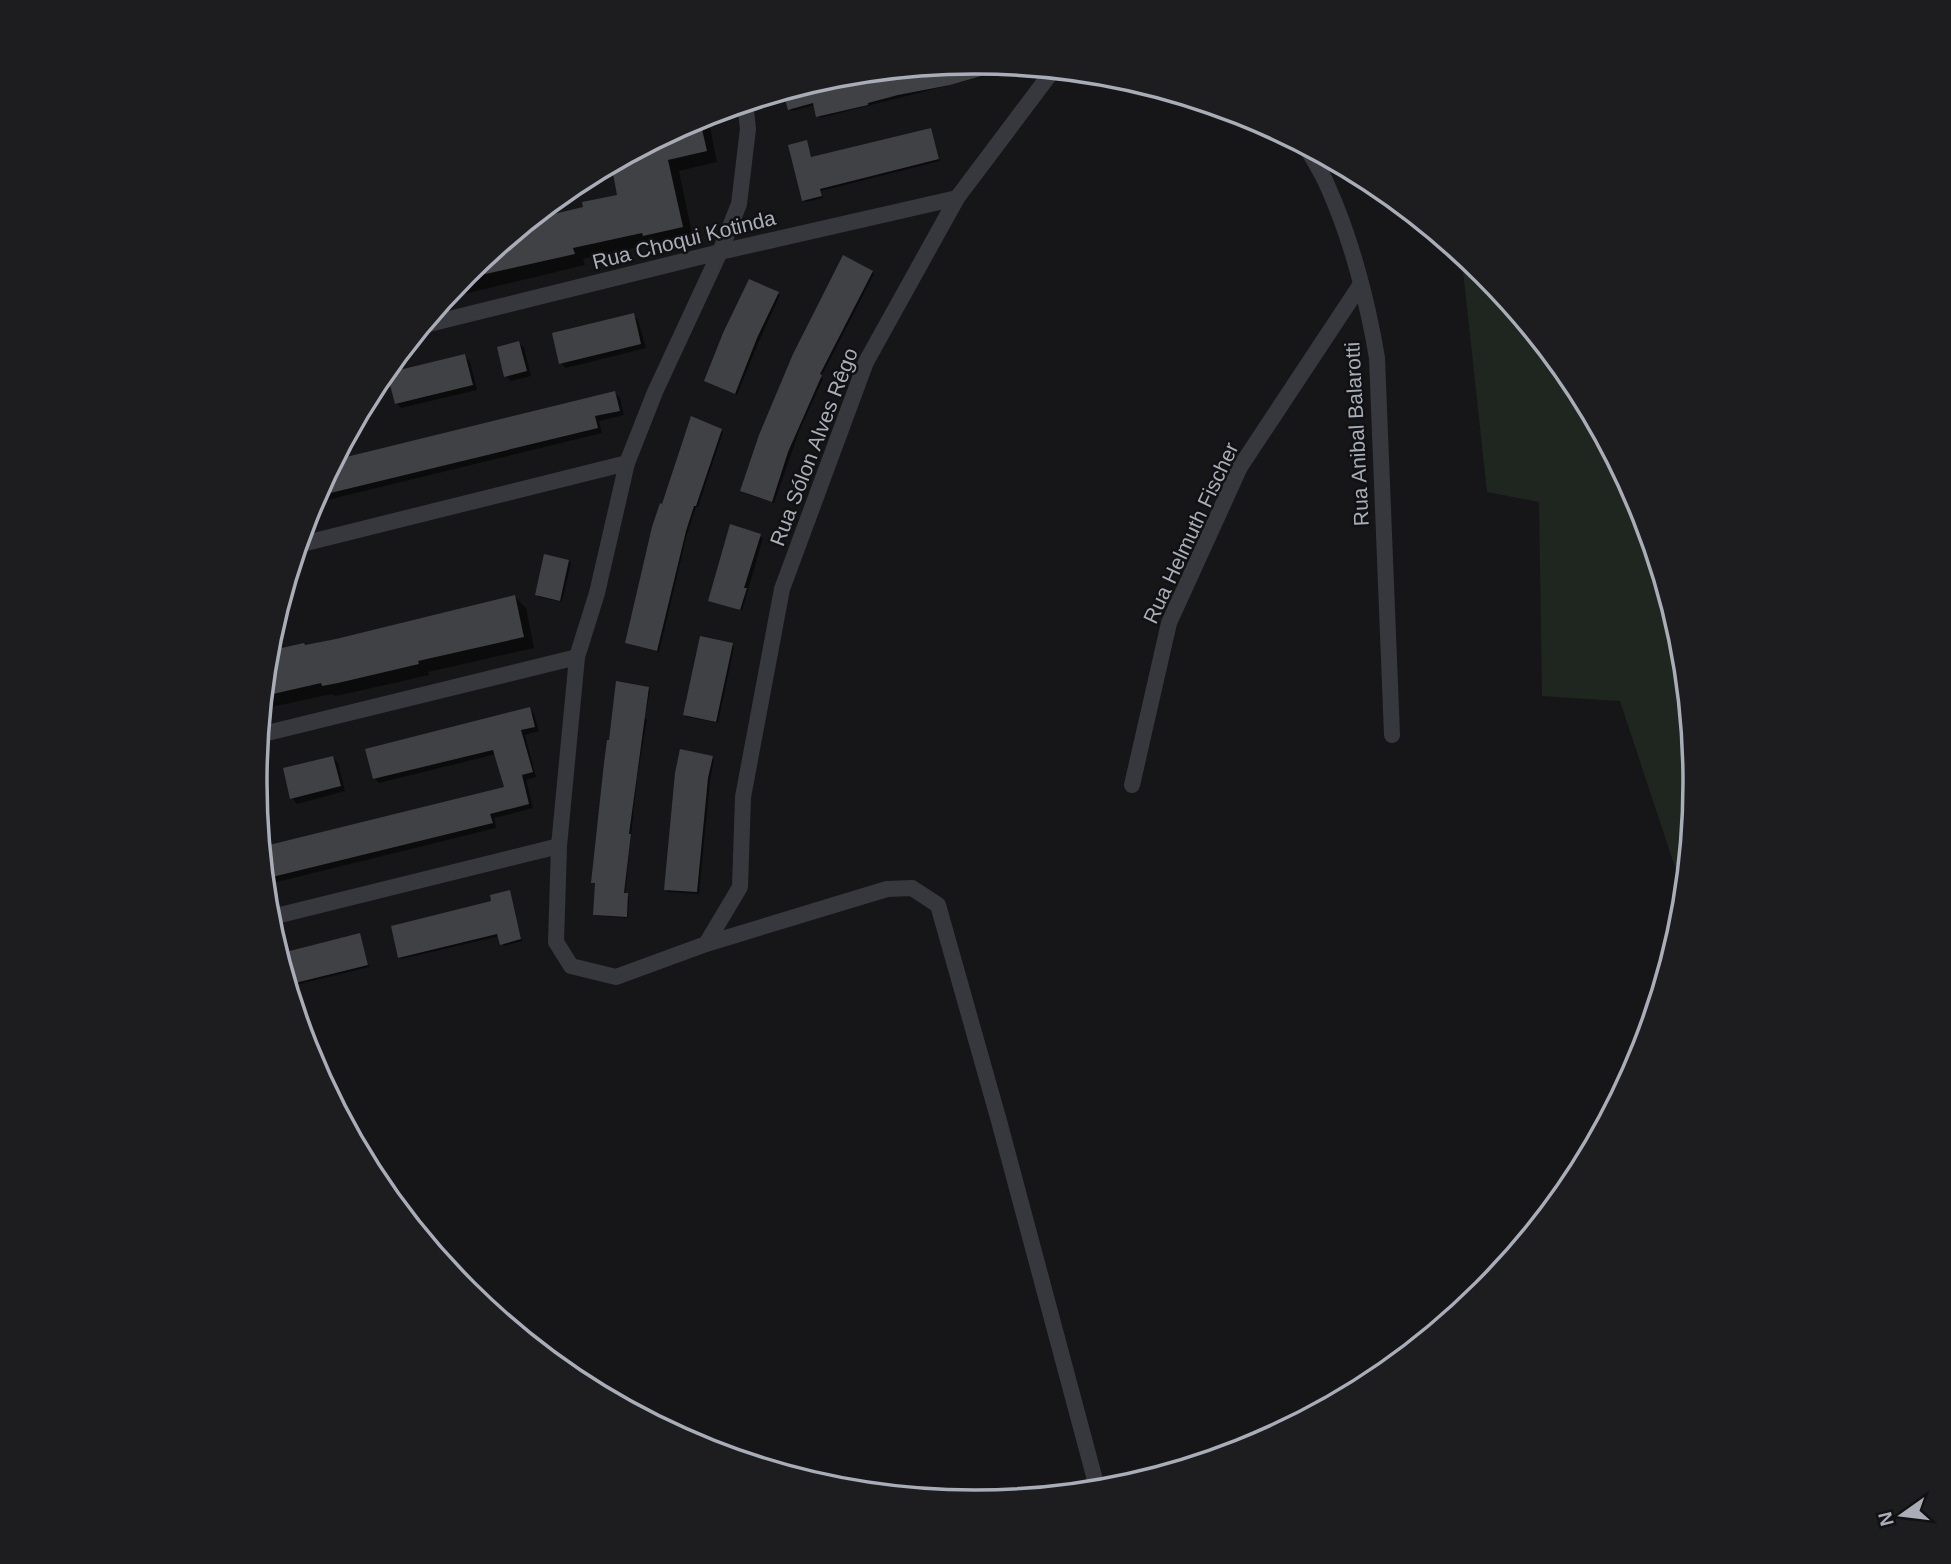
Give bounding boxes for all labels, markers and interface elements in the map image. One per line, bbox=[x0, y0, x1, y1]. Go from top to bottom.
street label: Rua Choqui Kotinda bbox=[590, 206, 778, 273]
street label: Rua Anibal Balarotti bbox=[1340, 341, 1373, 527]
street label: Rua Sólon Alves Rêgo bbox=[765, 345, 862, 549]
street label: Rua Helmuth Fischer bbox=[1138, 439, 1243, 627]
north arrow bbox=[1867, 1480, 1937, 1550]
text: N bbox=[1874, 1510, 1898, 1528]

